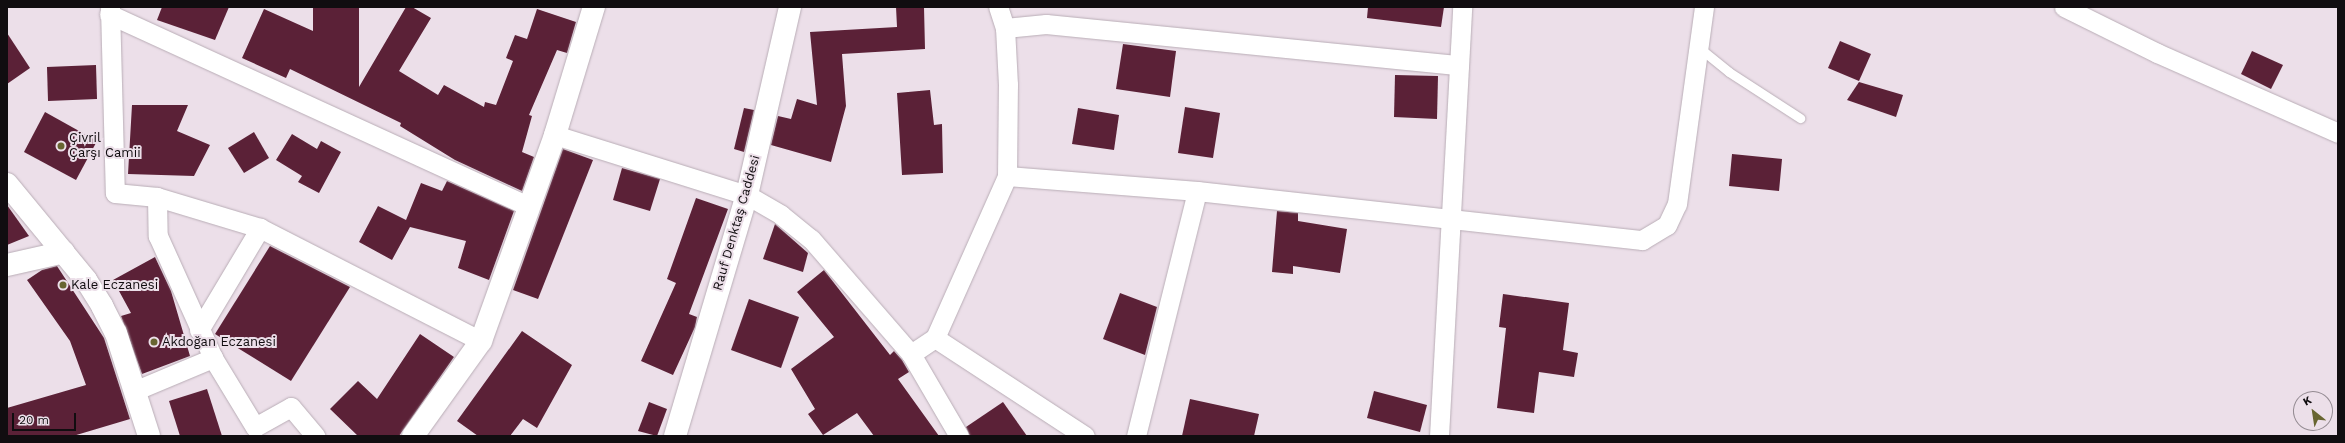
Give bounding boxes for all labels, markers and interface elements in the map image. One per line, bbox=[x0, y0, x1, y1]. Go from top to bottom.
place label: Çivril Çarşı Camii bbox=[69, 131, 141, 162]
marker: Çivril Çarşı Camii bbox=[56, 141, 66, 151]
street label: Rauf Denktaş Caddesi bbox=[710, 153, 764, 293]
place label: Kale Eczanesi bbox=[71, 277, 158, 293]
marker: Kale Eczanesi bbox=[58, 280, 68, 290]
place label: Akdoğan Eczanesi bbox=[162, 334, 276, 350]
marker: Akdoğan Eczanesi bbox=[149, 337, 159, 347]
north arrow bbox=[2293, 391, 2333, 431]
text: K bbox=[2301, 394, 2314, 409]
scale bar bbox=[14, 405, 78, 431]
text: 20 m bbox=[19, 413, 49, 427]

